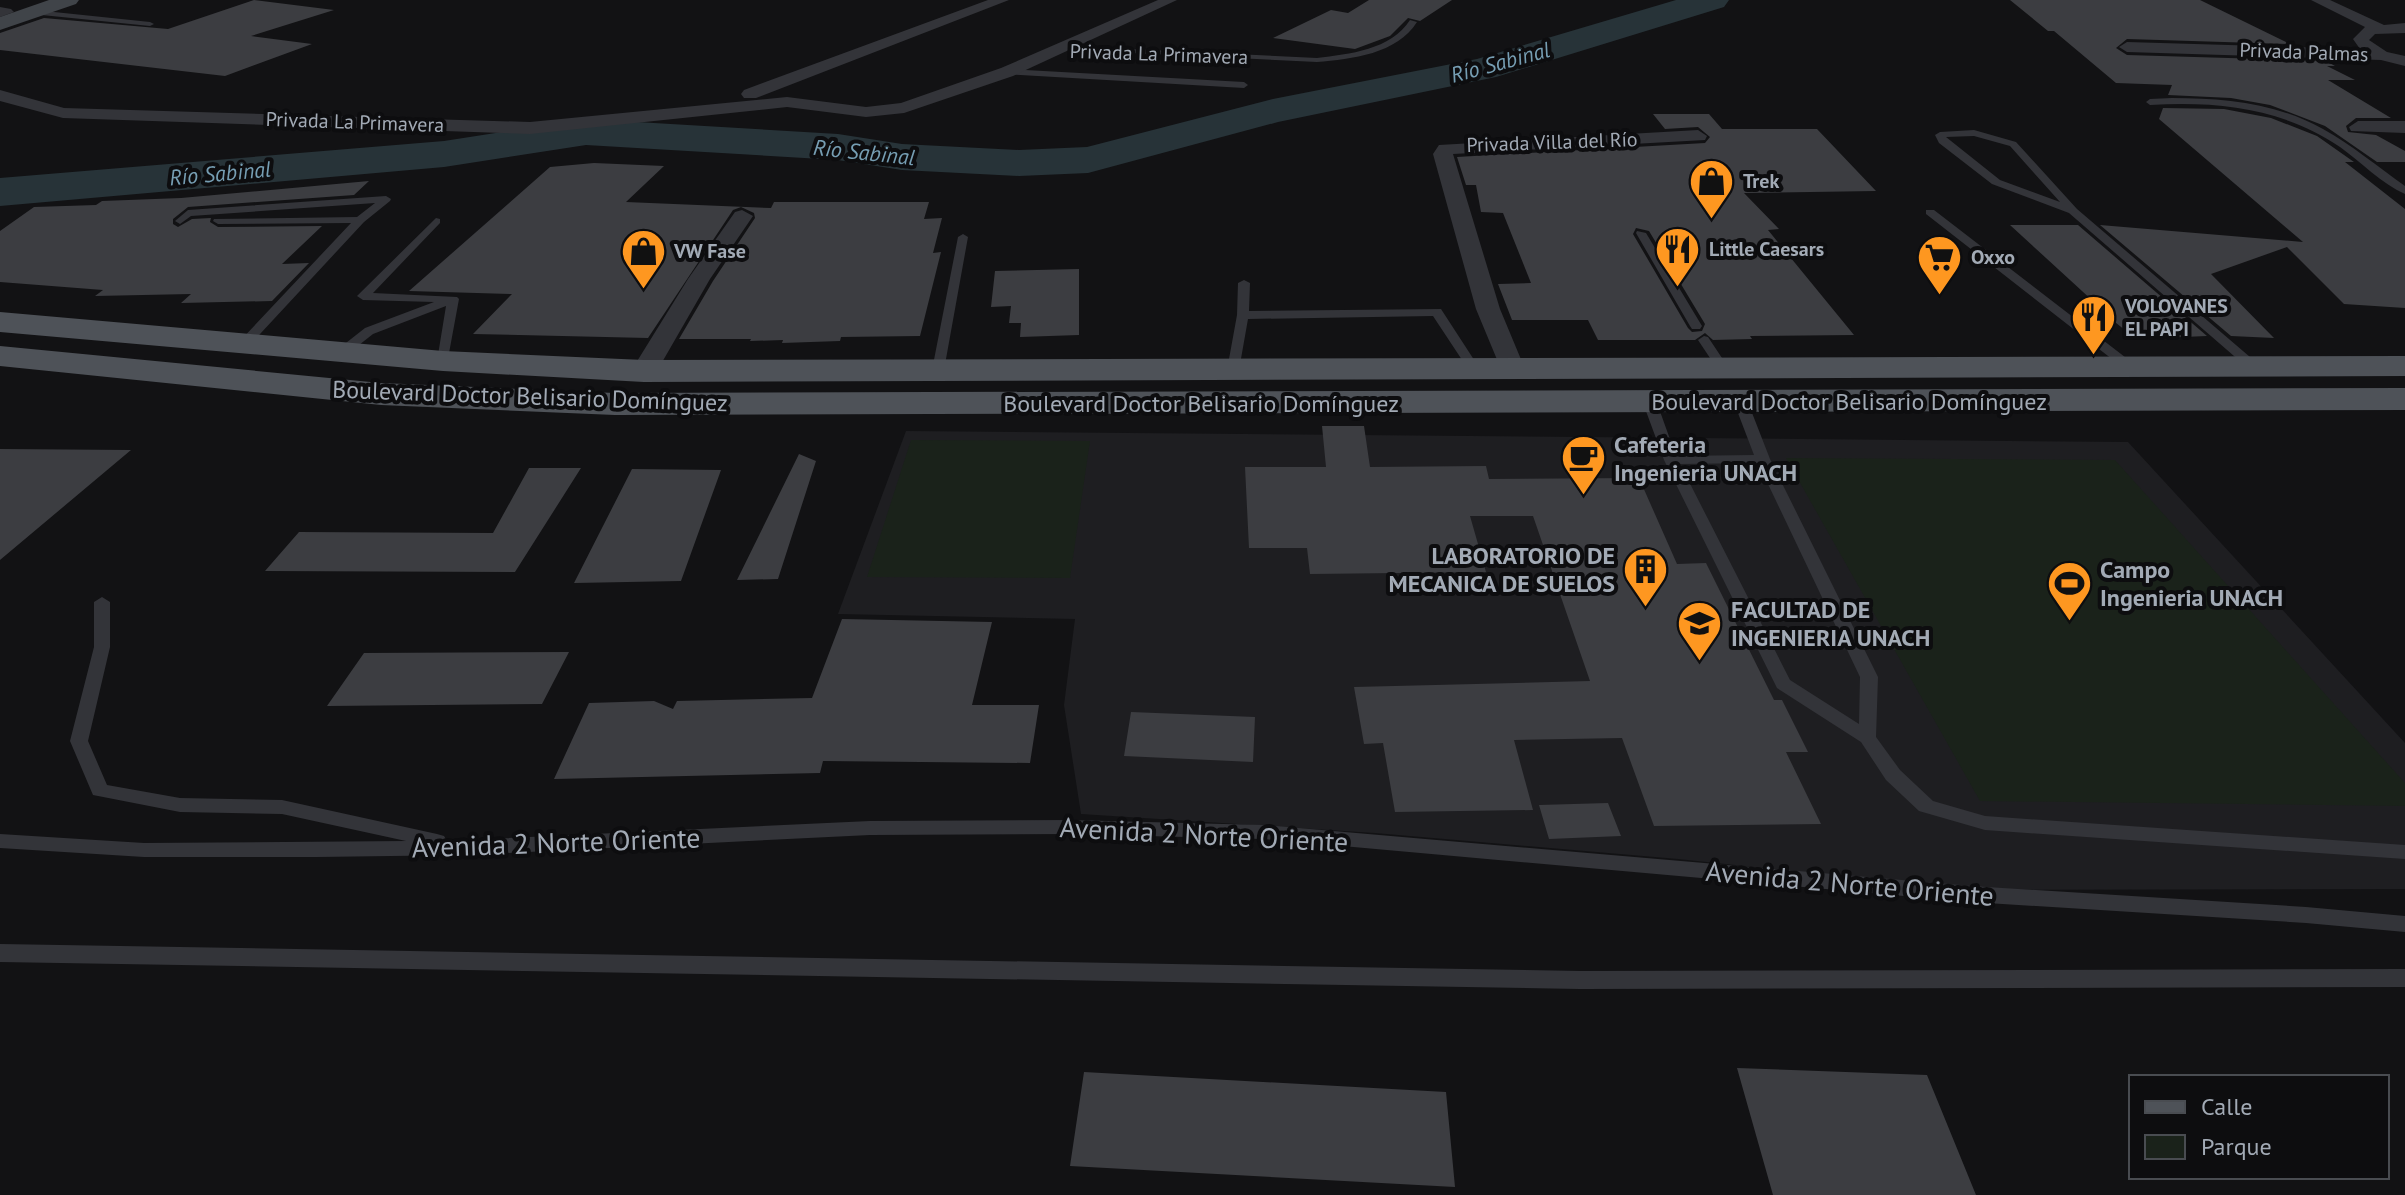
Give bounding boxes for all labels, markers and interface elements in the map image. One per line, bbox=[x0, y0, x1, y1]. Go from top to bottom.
water label: Río Sabinal bbox=[1447, 35, 1553, 89]
street label: Privada Palmas bbox=[2239, 37, 2369, 67]
street label: Privada La Primavera bbox=[1069, 38, 1249, 70]
street label: Privada La Primavera bbox=[265, 106, 445, 138]
street label: Privada Villa del Río bbox=[1466, 126, 1638, 158]
water label: Río Sabinal bbox=[812, 133, 916, 171]
water label: Río Sabinal bbox=[168, 155, 272, 191]
shop icon: Trek bbox=[1688, 157, 1736, 220]
place label: Trek bbox=[1743, 168, 1779, 194]
restaurant icon: Little Caesars bbox=[1654, 225, 1702, 288]
shop icon: VW Fase bbox=[619, 227, 667, 290]
supermarket icon: Oxxo bbox=[1916, 233, 1964, 296]
place label: Little Caesars bbox=[1709, 236, 1824, 262]
place label: VW Fase bbox=[673, 238, 746, 264]
place label: Oxxo bbox=[1971, 244, 2015, 270]
restaurant icon: VOLOVANES EL PAPI bbox=[2070, 293, 2118, 356]
place label: VOLOVANES EL PAPI bbox=[2124, 293, 2228, 342]
street label: Boulevard Doctor Belisario Domínguez bbox=[332, 374, 728, 418]
street label: Boulevard Doctor Belisario Domínguez bbox=[1651, 386, 2047, 417]
street label: Boulevard Doctor Belisario Domínguez bbox=[1003, 388, 1399, 419]
place label: Cafeteria Ingenieria UNACH bbox=[1614, 429, 1797, 488]
cafe icon: Cafeteria Ingenieria UNACH bbox=[1559, 434, 1607, 497]
place label: LABORATORIO DE MECANICA DE SUELOS bbox=[1389, 540, 1615, 599]
building icon: LABORATORIO DE MECANICA DE SUELOS bbox=[1622, 545, 1670, 608]
place label: Campo Ingenieria UNACH bbox=[2100, 554, 2283, 613]
sports icon: Campo Ingenieria UNACH bbox=[2045, 559, 2093, 622]
place label: FACULTAD DE INGENIERIA UNACH bbox=[1731, 594, 1930, 653]
school or university icon: FACULTAD DE INGENIERIA UNACH bbox=[1676, 599, 1724, 662]
street label: Avenida 2 Norte Oriente bbox=[1059, 808, 1349, 860]
street label: Avenida 2 Norte Oriente bbox=[411, 818, 701, 866]
street label: Avenida 2 Norte Oriente bbox=[1704, 852, 1996, 914]
legend bbox=[2129, 1075, 2389, 1179]
text: Calle bbox=[2201, 1091, 2252, 1122]
text: Parque bbox=[2201, 1131, 2272, 1162]

